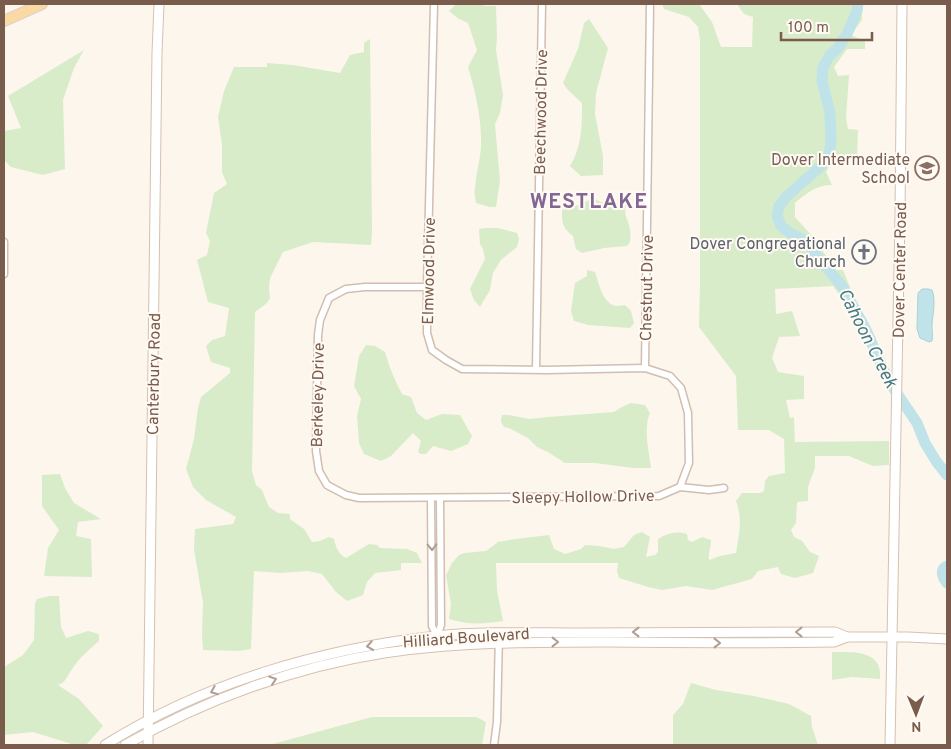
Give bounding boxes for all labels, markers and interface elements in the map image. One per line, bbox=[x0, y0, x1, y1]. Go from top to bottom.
scale bar bbox=[781, 10, 872, 42]
text: 100 m bbox=[788, 19, 829, 38]
street label: Beechwood Drive bbox=[531, 49, 553, 175]
place label: Dover Intermediate School bbox=[771, 151, 910, 189]
school or university icon: Dover Intermediate School bbox=[914, 155, 940, 181]
district label: WESTLAKE bbox=[530, 189, 648, 216]
street label: Dover Center Road bbox=[890, 202, 912, 338]
street label: Elmwood Drive bbox=[419, 217, 441, 325]
street label: Chestnut Drive bbox=[637, 235, 659, 341]
place label: Dover Congregational Church bbox=[690, 235, 846, 273]
church icon: Dover Congregational Church bbox=[851, 239, 877, 265]
water label: Cahoon Creek bbox=[832, 285, 902, 393]
street label: Canterbury Road bbox=[144, 313, 166, 435]
street label: Berkeley Drive bbox=[308, 342, 330, 448]
street label: Sleepy Hollow Drive bbox=[511, 487, 655, 509]
one-way arrow bbox=[427, 543, 437, 551]
street label: Hilliard Boulevard bbox=[402, 625, 530, 653]
one-way arrow bbox=[632, 627, 640, 637]
one-way arrow bbox=[795, 627, 802, 637]
one-way arrow bbox=[551, 637, 559, 648]
one-way arrow bbox=[714, 638, 721, 648]
one-way arrow bbox=[365, 641, 374, 651]
one-way arrow bbox=[269, 676, 277, 686]
one-way arrow bbox=[210, 685, 219, 695]
north arrow bbox=[891, 689, 941, 739]
text: N bbox=[911, 717, 921, 734]

